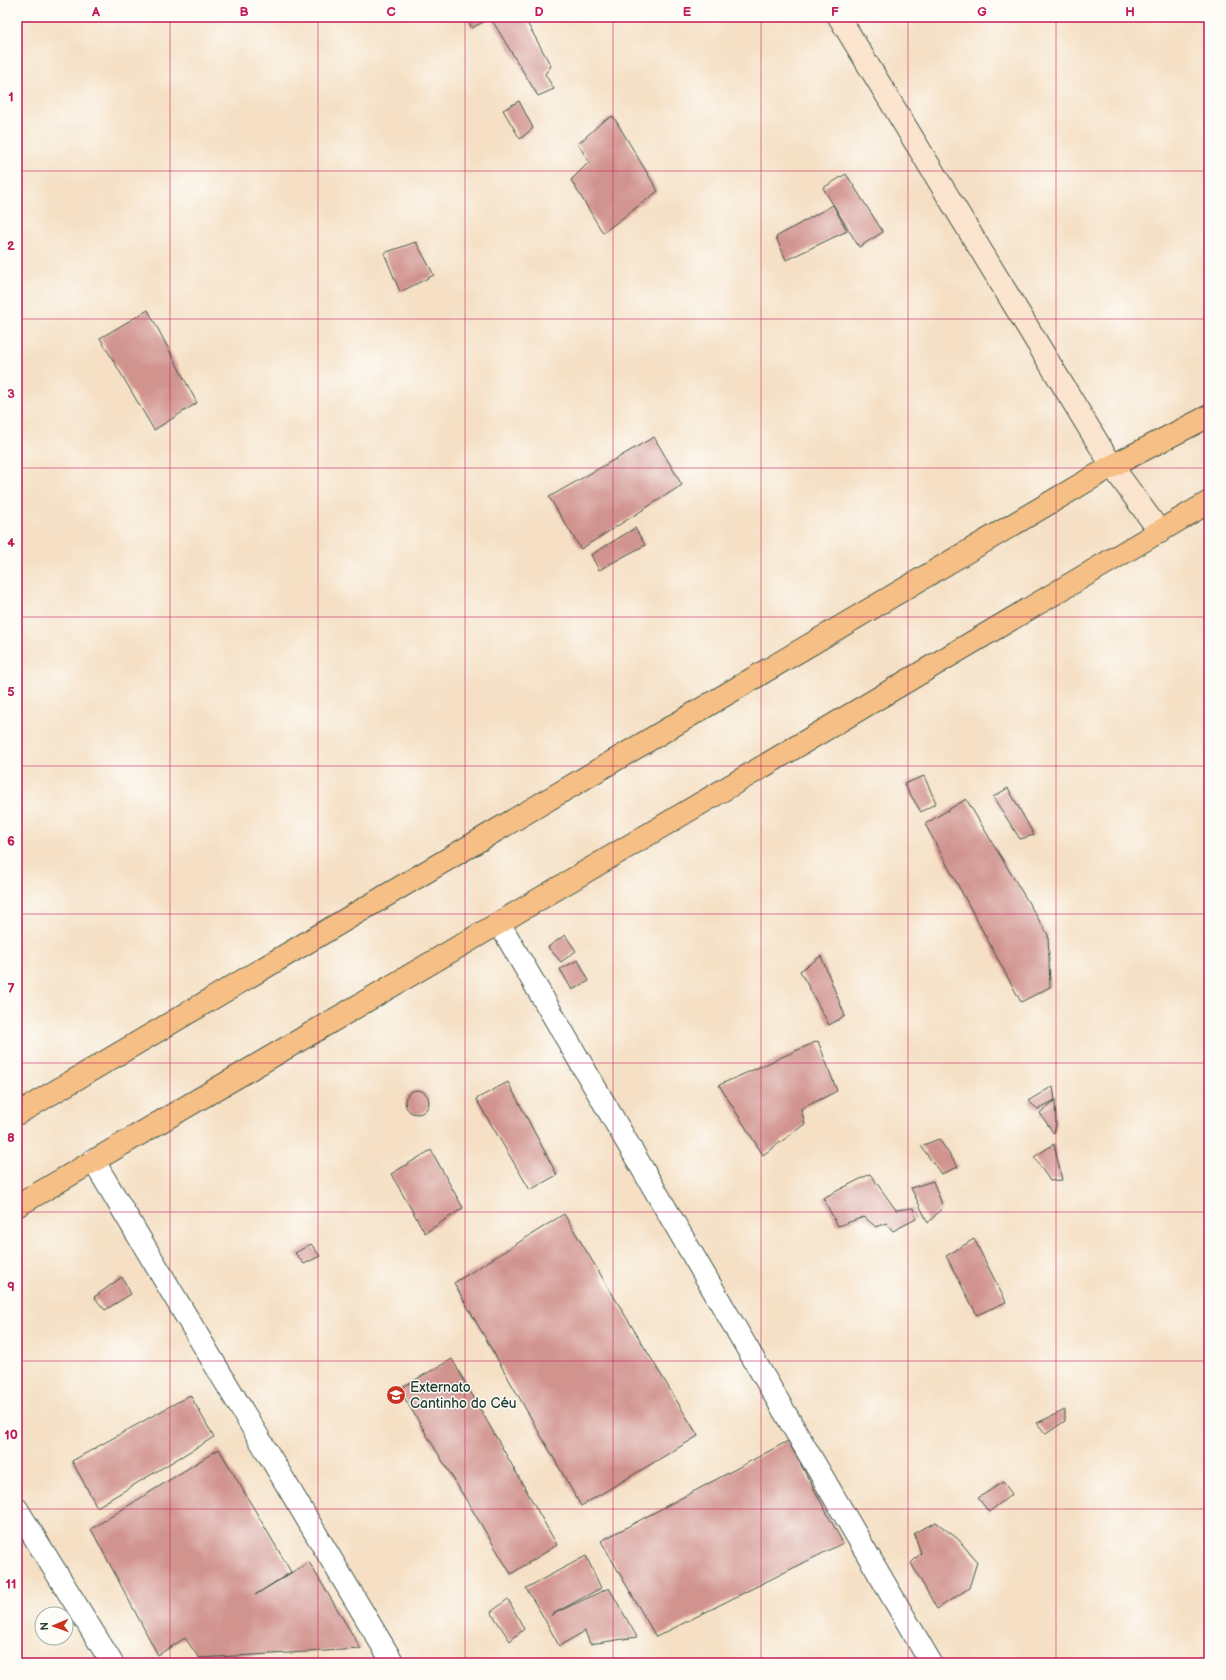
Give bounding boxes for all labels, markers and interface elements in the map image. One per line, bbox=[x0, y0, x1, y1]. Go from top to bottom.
text: A bbox=[91, 4, 100, 20]
text: B bbox=[239, 4, 249, 20]
text: C bbox=[386, 4, 396, 20]
text: D bbox=[534, 4, 544, 20]
text: E bbox=[683, 4, 692, 20]
text: F bbox=[831, 4, 839, 20]
text: G bbox=[977, 4, 987, 20]
text: H bbox=[1125, 4, 1135, 20]
text: 1 bbox=[8, 89, 14, 105]
text: 2 bbox=[7, 238, 15, 254]
text: 3 bbox=[7, 386, 15, 402]
text: 4 bbox=[7, 535, 15, 551]
text: 5 bbox=[7, 684, 15, 700]
text: 6 bbox=[7, 833, 15, 849]
text: 7 bbox=[7, 981, 15, 997]
text: 8 bbox=[7, 1130, 15, 1146]
text: 9 bbox=[7, 1279, 15, 1295]
place label: Externato Cantinho do Céu bbox=[410, 1379, 517, 1412]
school or university icon: Externato Cantinho do Céu bbox=[385, 1384, 407, 1406]
text: 10 bbox=[4, 1427, 18, 1443]
text: 11 bbox=[6, 1576, 16, 1592]
north arrow bbox=[34, 1606, 74, 1646]
text: N bbox=[38, 1622, 51, 1631]

